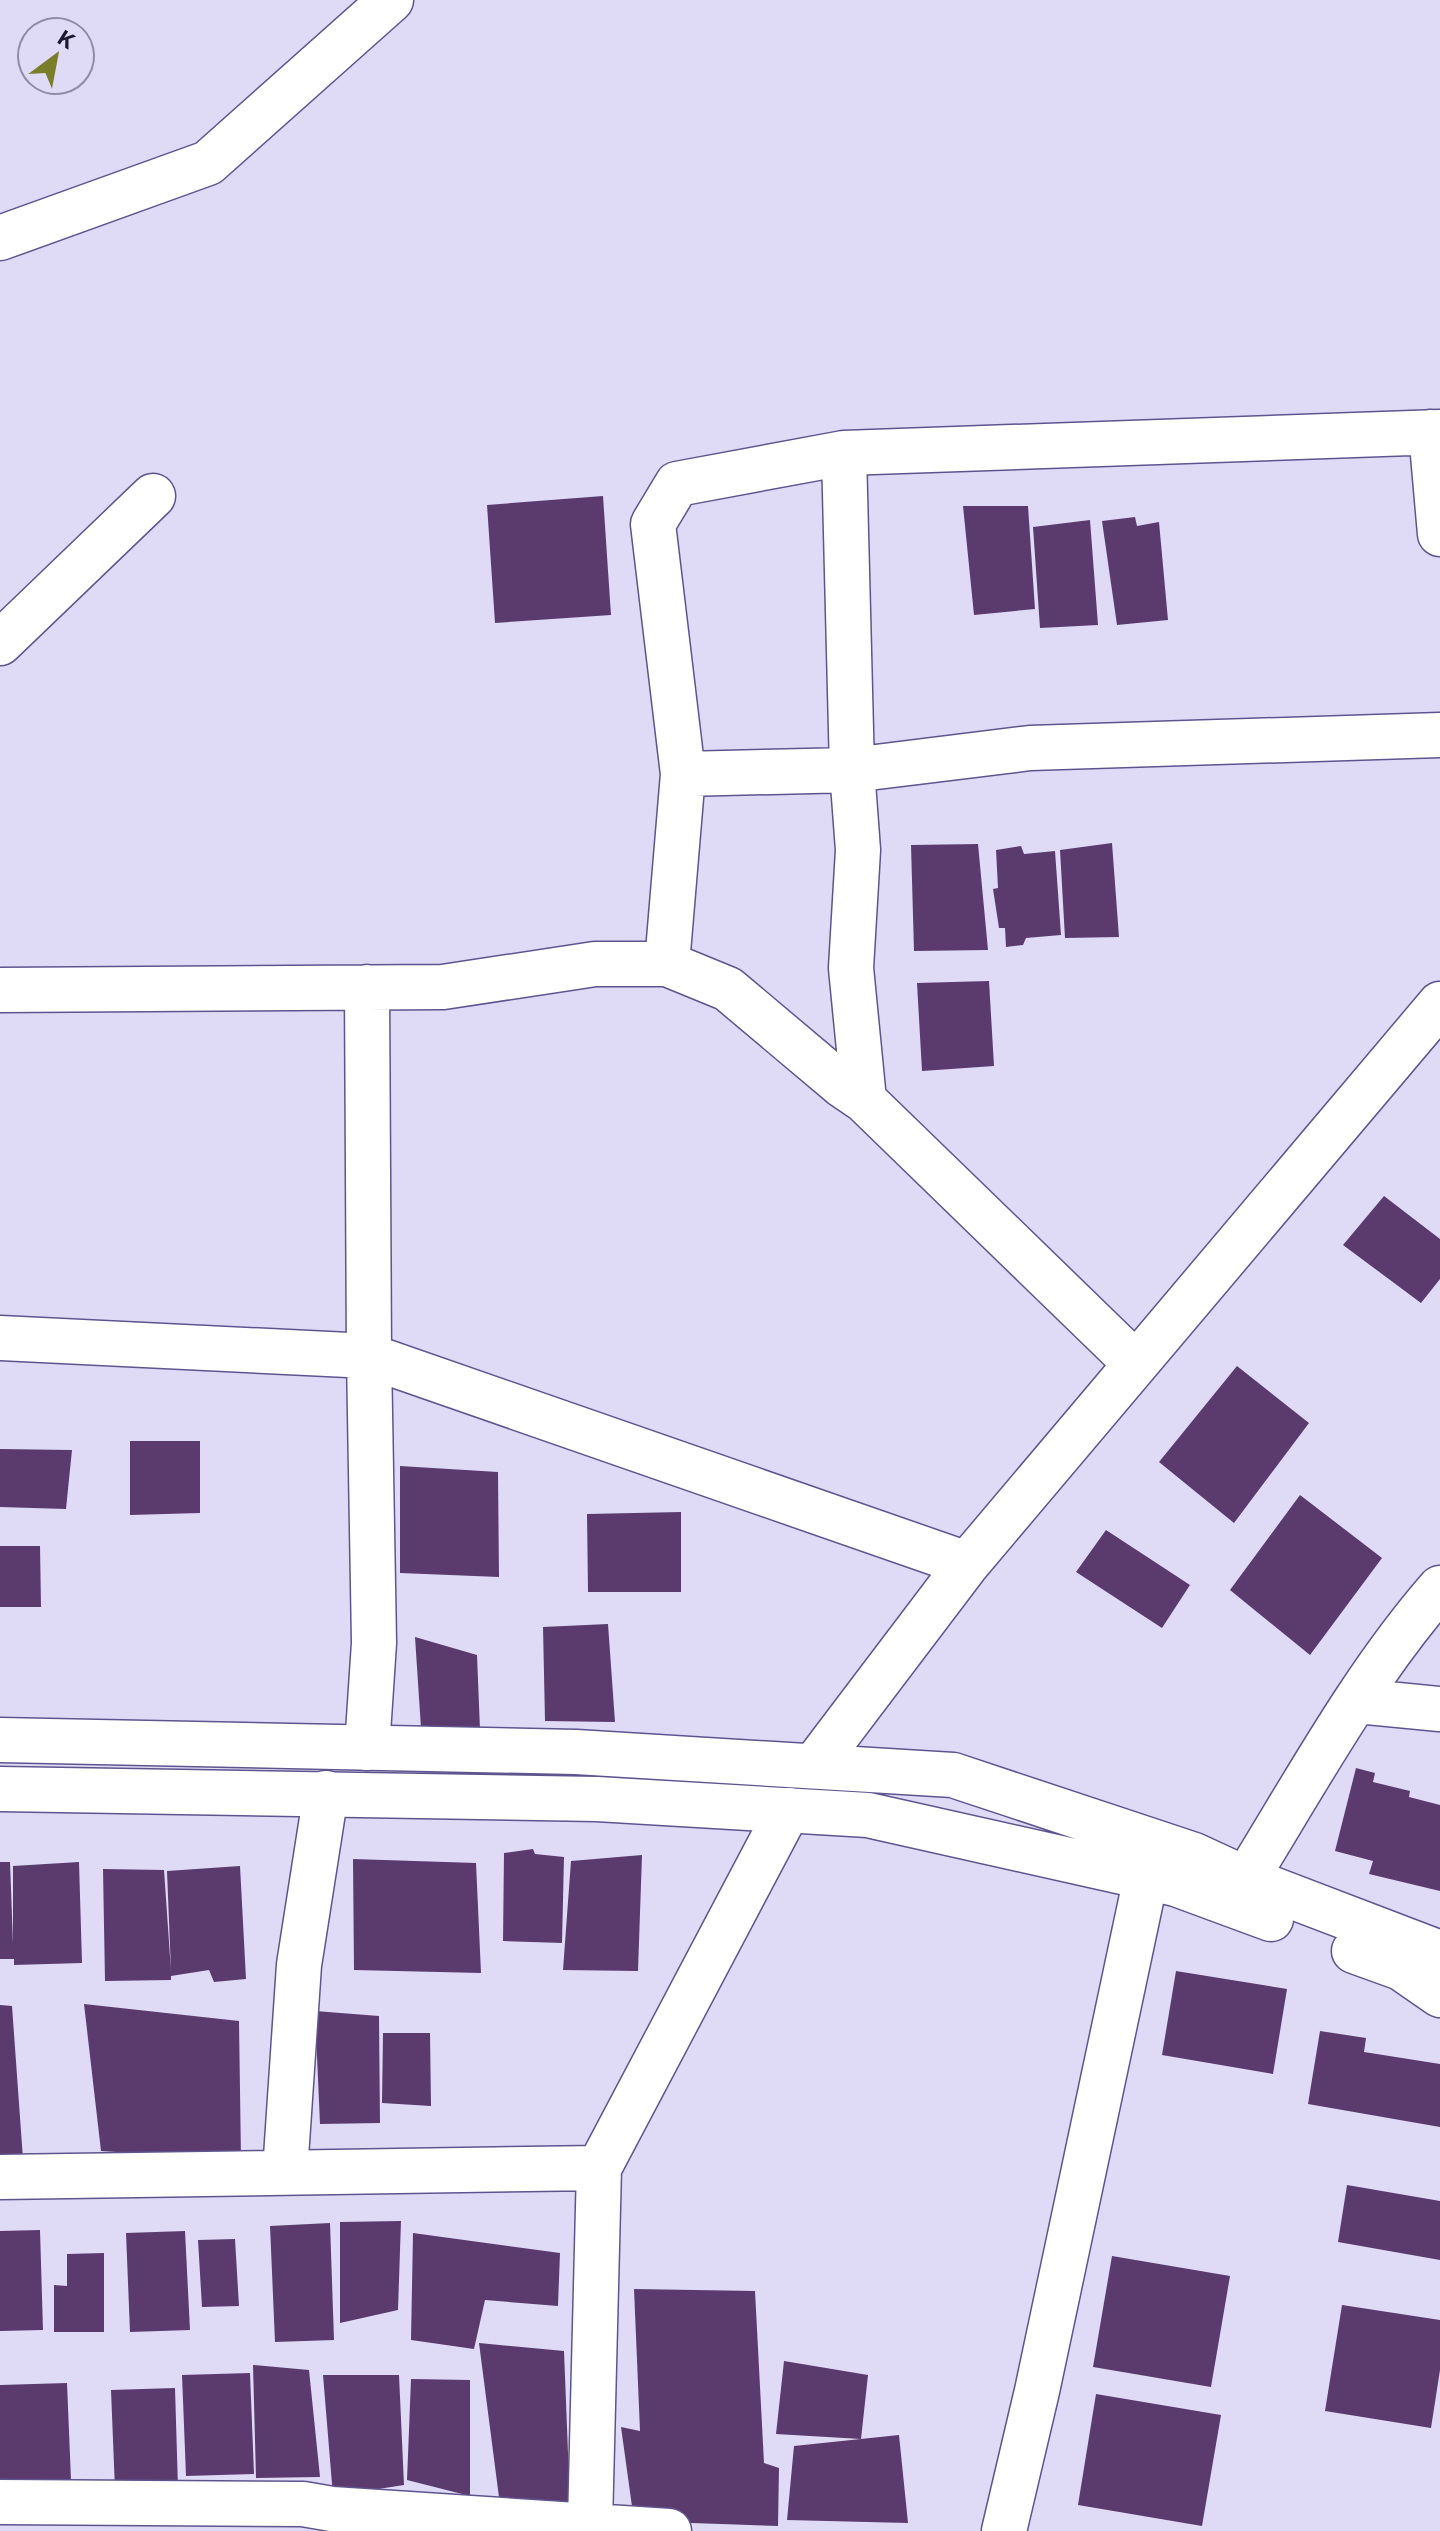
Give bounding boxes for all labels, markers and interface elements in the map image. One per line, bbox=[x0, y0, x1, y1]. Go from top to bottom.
north arrow bbox=[16, 16, 96, 96]
text: K bbox=[53, 22, 82, 55]

